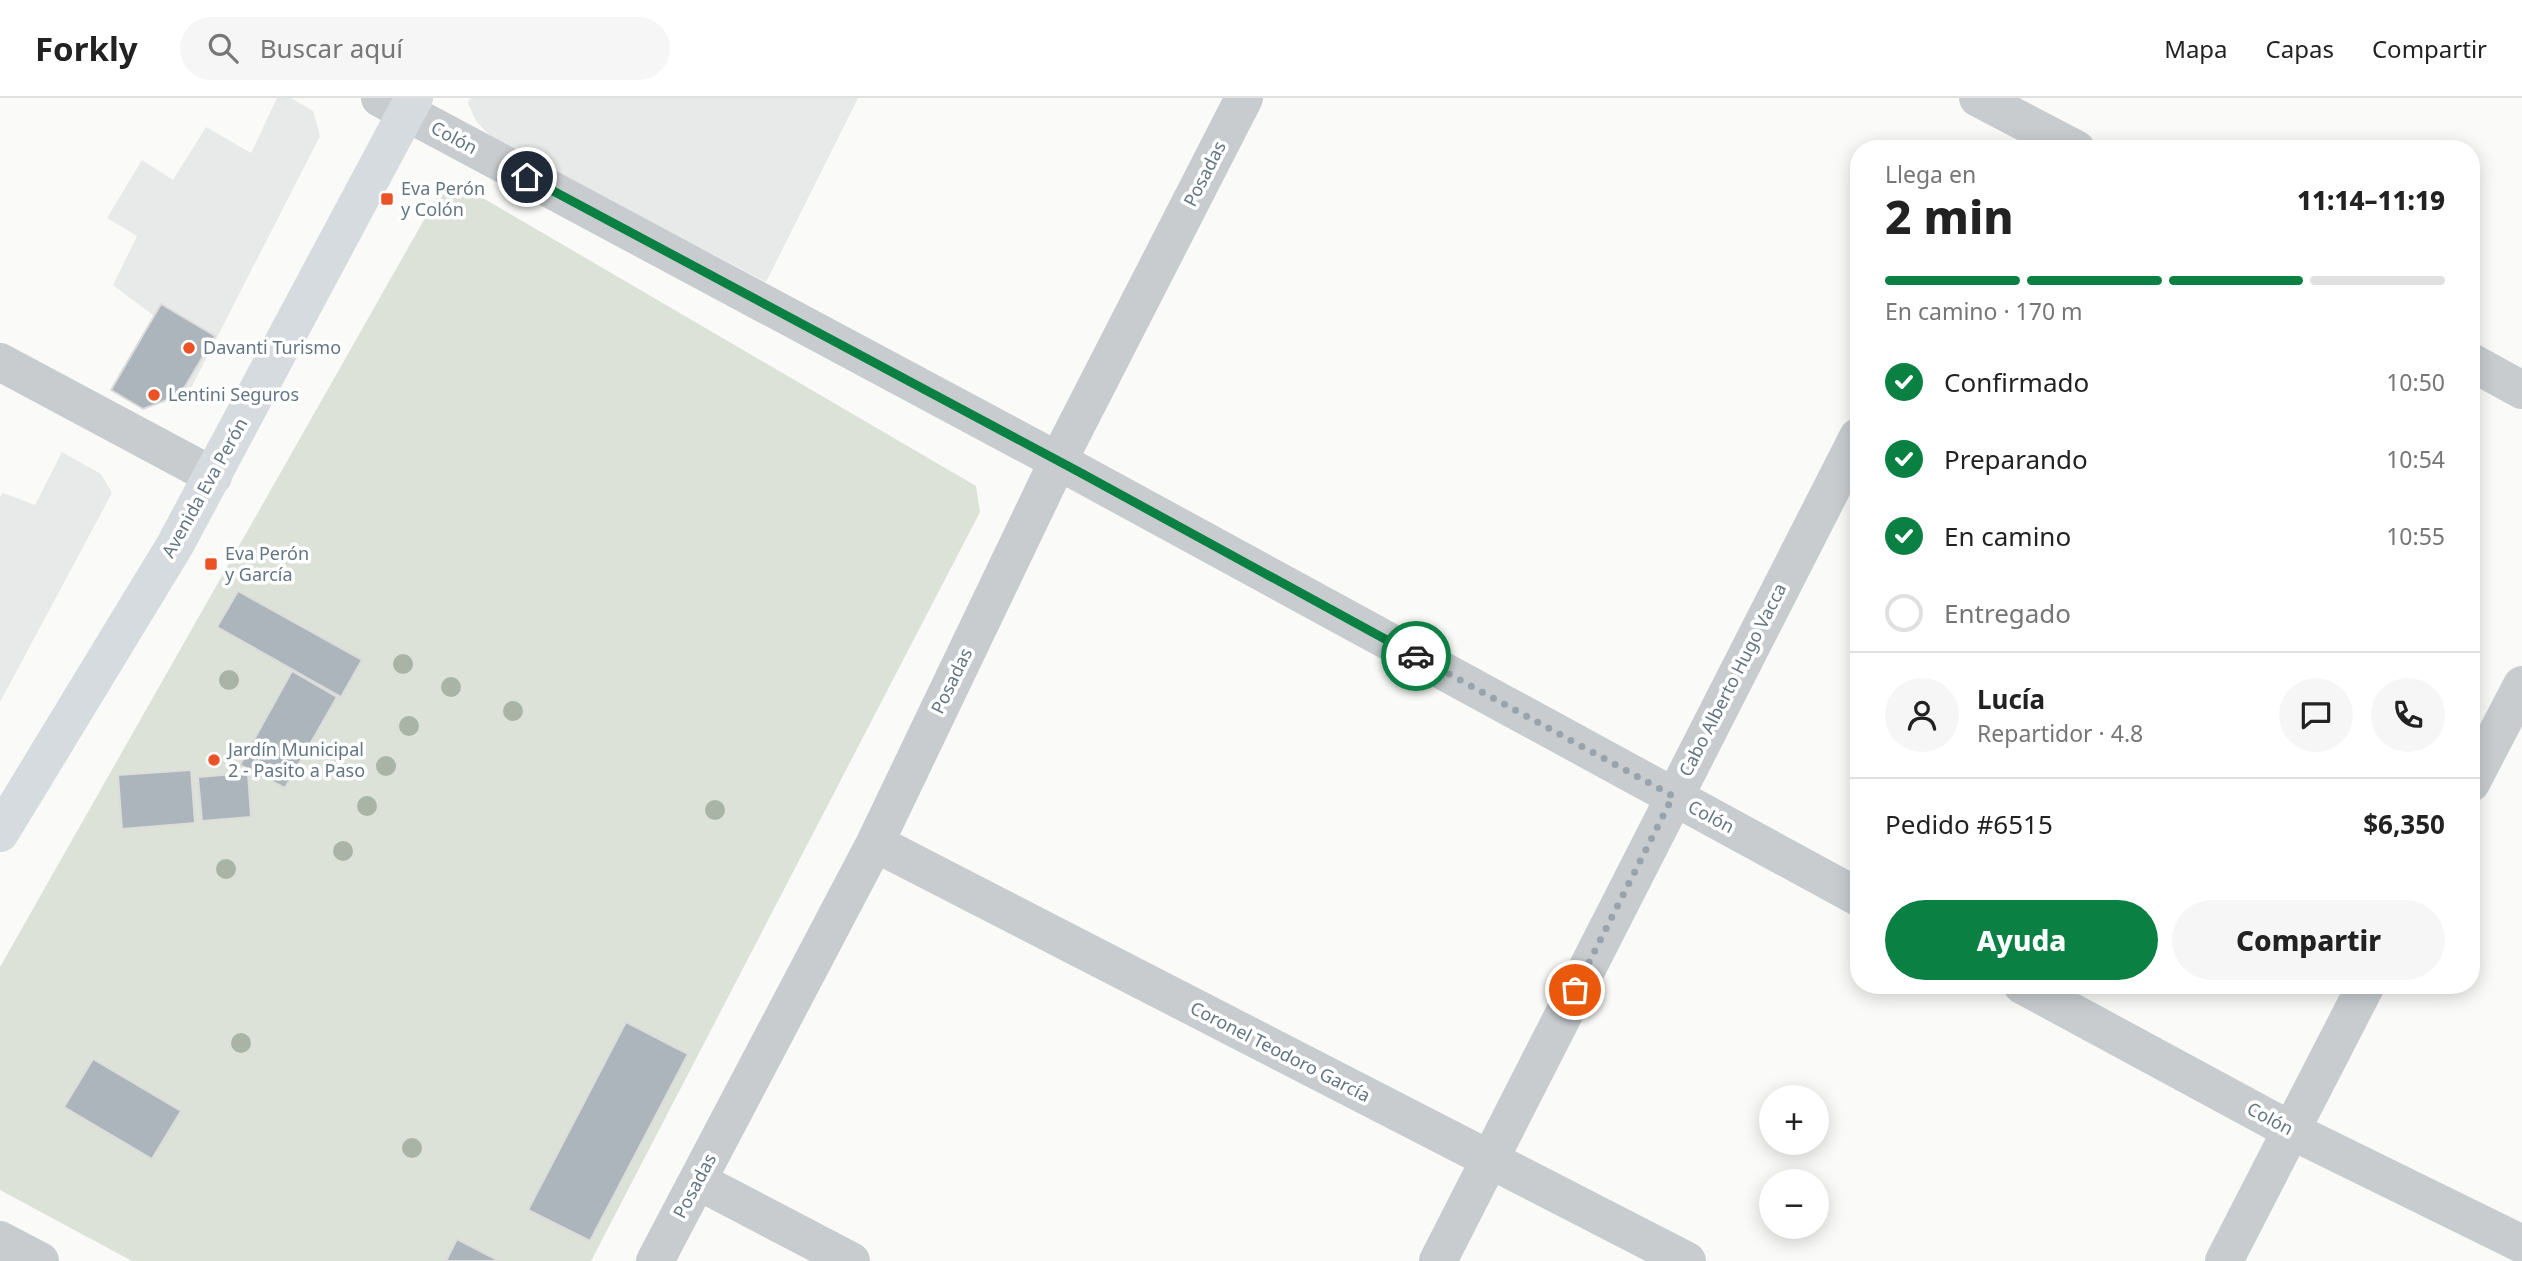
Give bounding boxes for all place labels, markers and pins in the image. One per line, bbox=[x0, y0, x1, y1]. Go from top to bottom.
pin bbox=[497, 147, 557, 207]
place label: Eva Perón y Colón bbox=[401, 176, 485, 221]
marker: Eva Perón y Colón bbox=[379, 191, 395, 207]
place label: Davanti Turismo bbox=[203, 335, 341, 359]
marker: Davanti Turismo bbox=[181, 340, 197, 356]
place label: Lentini Seguros bbox=[168, 382, 299, 406]
marker: Lentini Seguros bbox=[146, 387, 162, 403]
place label: Eva Perón y García bbox=[225, 541, 309, 586]
marker: Eva Perón y García bbox=[203, 556, 219, 572]
place label: Jardín Municipal 2 - Pasito a Paso bbox=[226, 737, 365, 782]
marker: Jardín Municipal 2 - Pasito a Paso bbox=[206, 752, 222, 768]
pin bbox=[1545, 960, 1605, 1020]

